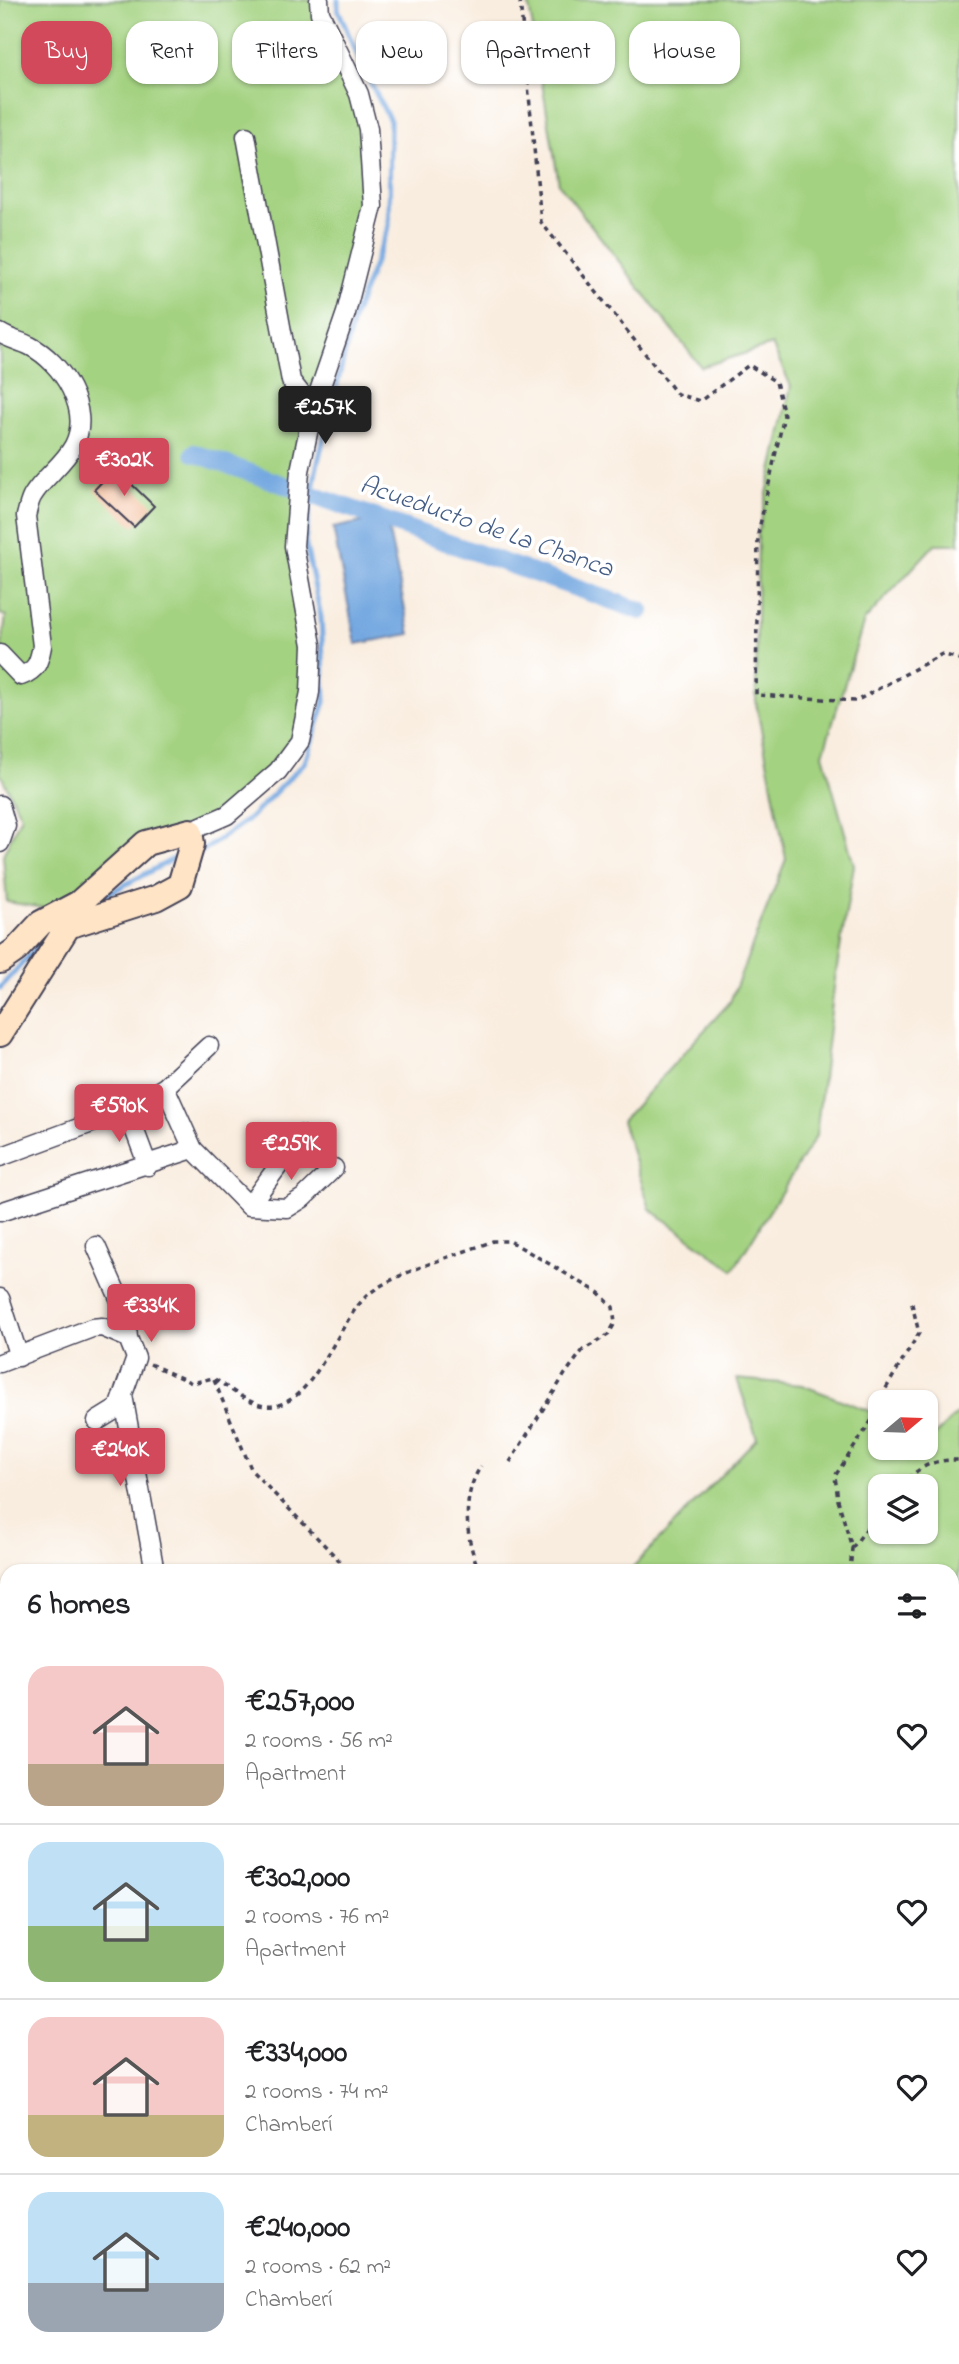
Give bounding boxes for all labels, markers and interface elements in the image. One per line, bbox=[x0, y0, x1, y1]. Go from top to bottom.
chip: Buy bbox=[21, 21, 112, 84]
chip: Rent bbox=[126, 21, 218, 84]
chip: Filters bbox=[232, 21, 342, 84]
chip: New bbox=[356, 21, 447, 84]
chip: Apartment bbox=[461, 21, 615, 84]
chip: House bbox=[629, 21, 740, 84]
pin: €257K bbox=[276, 386, 374, 446]
text: €257K bbox=[294, 392, 356, 425]
pin: €302K bbox=[75, 438, 173, 498]
text: €302K bbox=[95, 444, 153, 477]
water label: Acueducto de La Chanca bbox=[354, 467, 619, 590]
pin: €590K bbox=[70, 1084, 168, 1144]
text: €590K bbox=[90, 1090, 148, 1123]
pin: €259K bbox=[242, 1122, 340, 1182]
text: €259K bbox=[262, 1128, 320, 1161]
pin: €334K bbox=[102, 1284, 200, 1344]
text: €334K bbox=[123, 1290, 179, 1323]
north arrow bbox=[868, 1390, 938, 1460]
map controls bbox=[868, 1390, 938, 1544]
pin: €240K bbox=[71, 1428, 169, 1488]
text: €240K bbox=[91, 1434, 149, 1467]
button: layers bbox=[868, 1474, 938, 1544]
text: 6 homes bbox=[28, 1584, 131, 1628]
icon: filters bbox=[893, 1587, 931, 1625]
text: €257,000 bbox=[245, 1681, 354, 1725]
icon: home bbox=[84, 1694, 168, 1778]
icon: heart bbox=[893, 1717, 931, 1755]
text: 2 rooms · 56 m² bbox=[245, 1725, 393, 1758]
text: Apartment bbox=[245, 1758, 346, 1791]
text: €302,000 bbox=[245, 1857, 350, 1901]
icon: home bbox=[84, 1870, 168, 1954]
icon: heart bbox=[893, 1893, 931, 1931]
text: 2 rooms · 76 m² bbox=[245, 1901, 389, 1934]
text: Apartment bbox=[245, 1934, 346, 1967]
text: €334,000 bbox=[245, 2032, 347, 2076]
icon: home bbox=[84, 2045, 168, 2129]
icon: heart bbox=[893, 2068, 931, 2106]
text: 2 rooms · 74 m² bbox=[245, 2076, 389, 2109]
text: Chamberí bbox=[245, 2109, 333, 2142]
text: €240,000 bbox=[245, 2207, 350, 2251]
icon: home bbox=[84, 2220, 168, 2304]
icon: heart bbox=[893, 2243, 931, 2281]
text: 2 rooms · 62 m² bbox=[245, 2251, 391, 2284]
text: Chamberí bbox=[245, 2284, 333, 2317]

